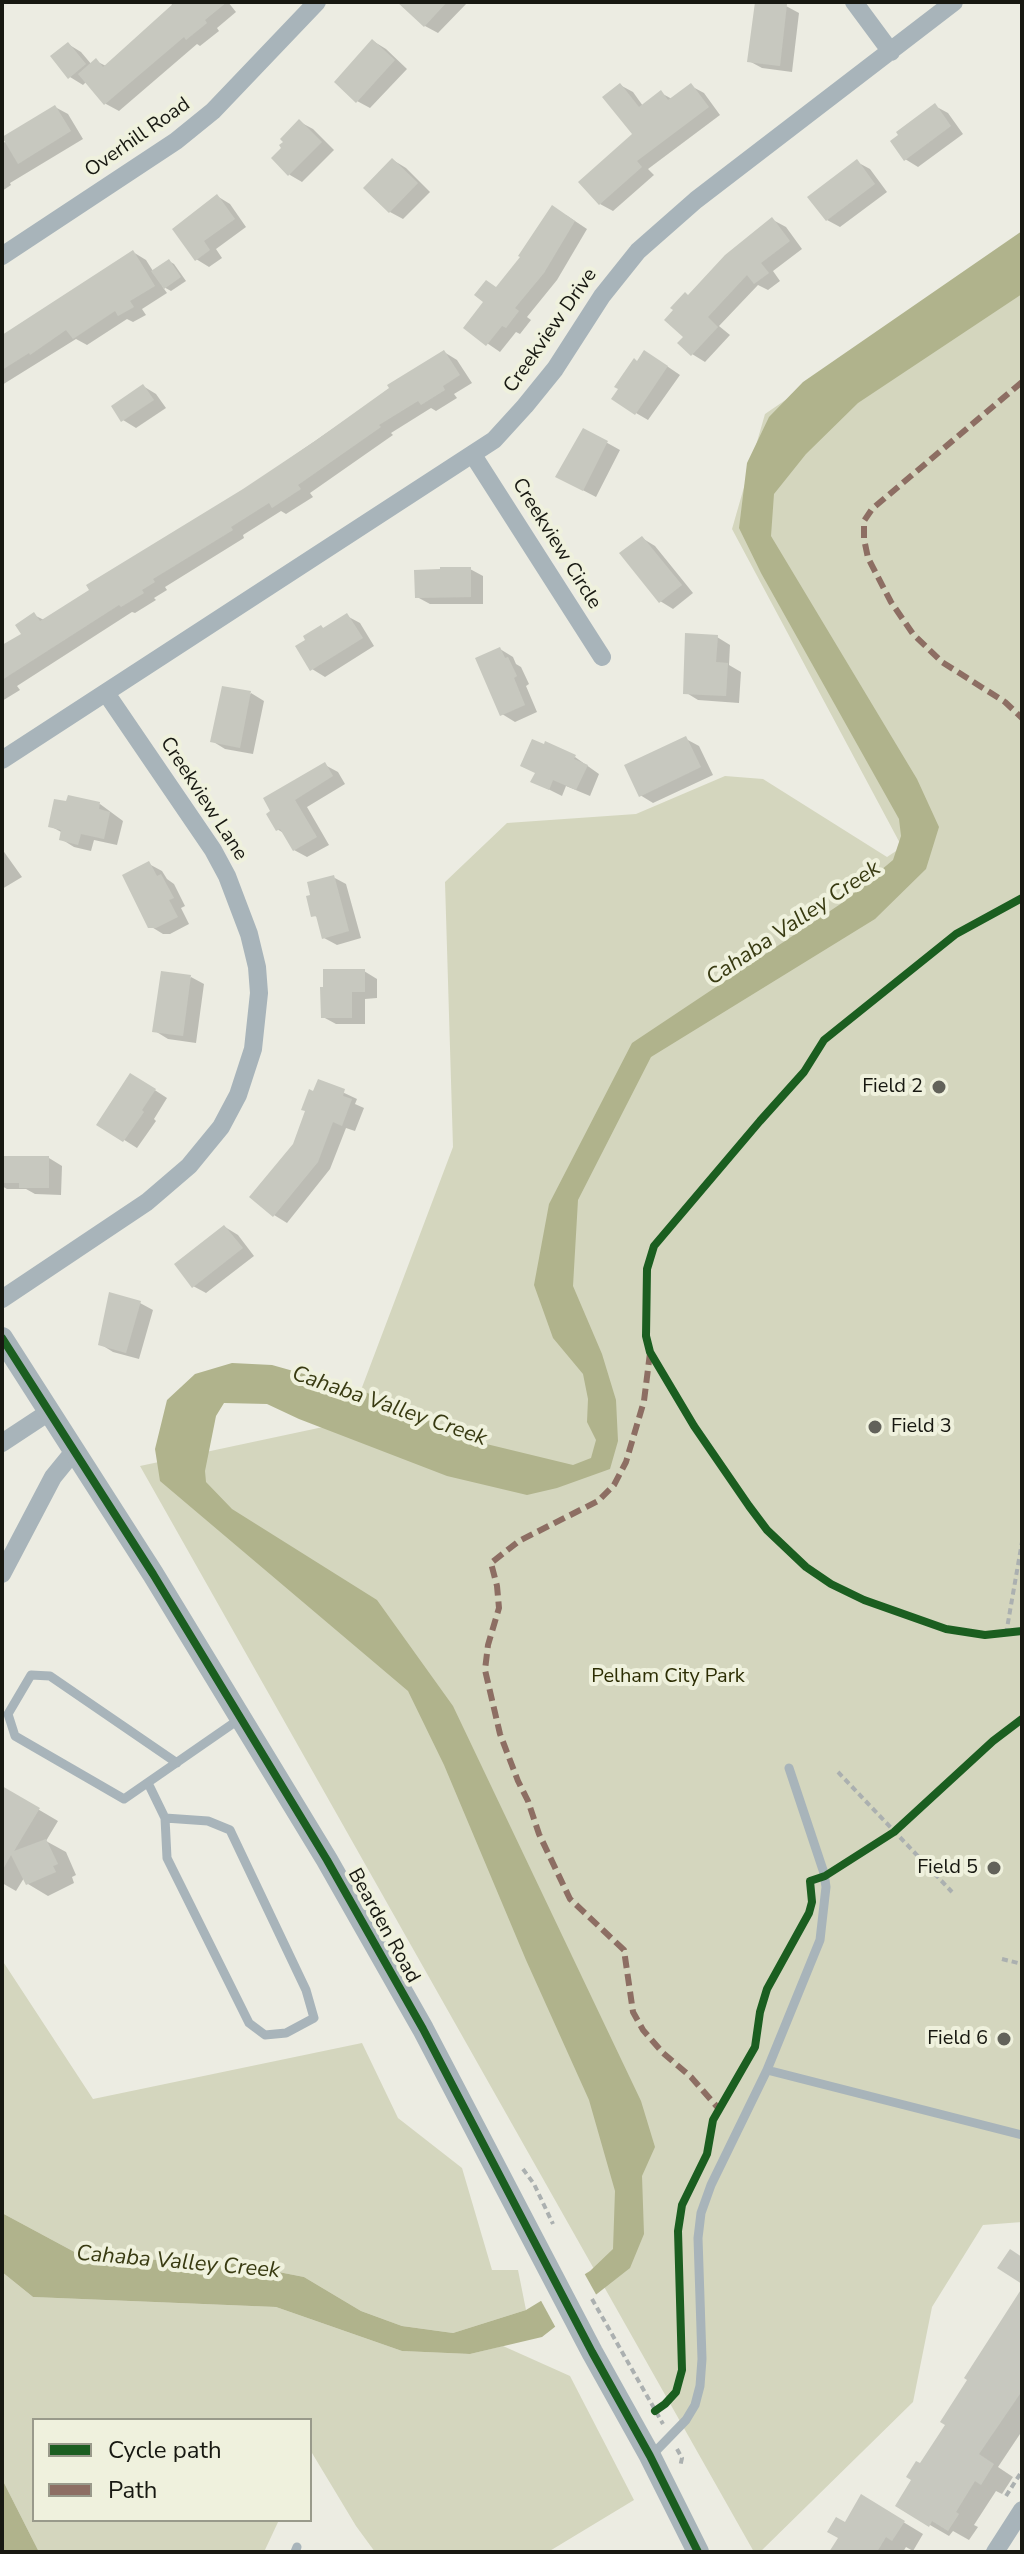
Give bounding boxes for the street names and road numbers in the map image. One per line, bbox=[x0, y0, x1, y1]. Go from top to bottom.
street label: Overhill Road bbox=[81, 93, 195, 183]
street label: Creekview Drive bbox=[499, 264, 603, 398]
street label: Creekview Circle bbox=[506, 474, 606, 614]
street label: Creekview Lane bbox=[154, 733, 252, 865]
street label: Bearden Road bbox=[342, 1865, 424, 1987]

